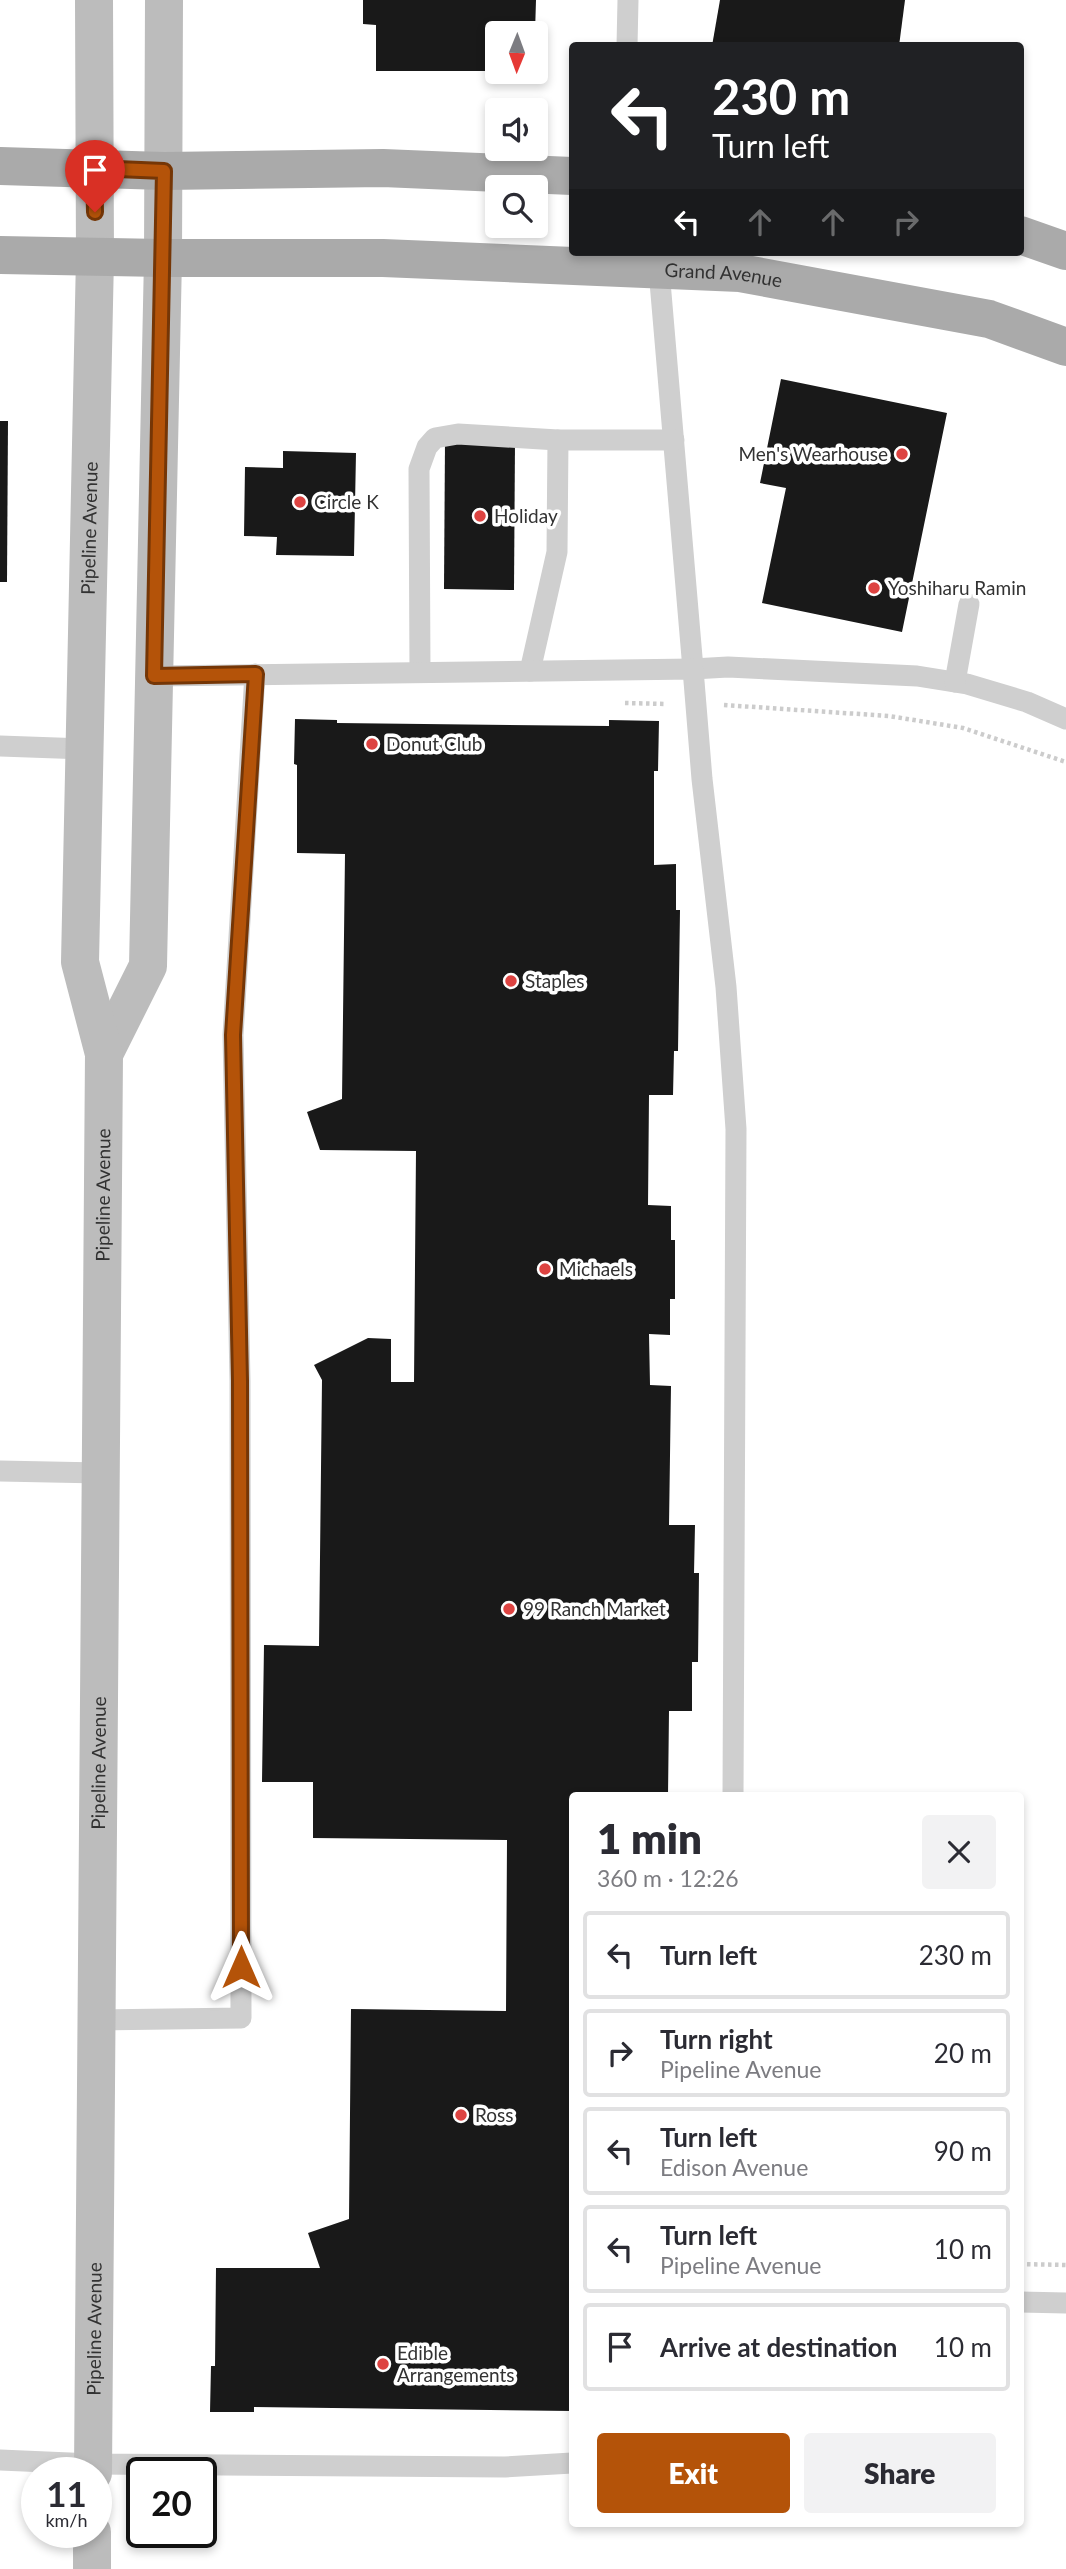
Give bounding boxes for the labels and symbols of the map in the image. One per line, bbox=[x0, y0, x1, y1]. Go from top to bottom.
north arrow bbox=[485, 21, 548, 84]
pin bbox=[65, 140, 125, 212]
street label: Grand Avenue bbox=[664, 258, 784, 292]
place label: Men's Wearhouse bbox=[738, 442, 888, 465]
marker: Men's Wearhouse bbox=[894, 446, 910, 462]
street label: Pipeline Avenue bbox=[76, 461, 102, 595]
place label: Circle K bbox=[314, 490, 379, 513]
marker: Circle K bbox=[292, 494, 308, 510]
place label: Holiday bbox=[494, 504, 558, 527]
marker: Holiday bbox=[472, 508, 488, 524]
place label: Yoshiharu Ramin bbox=[888, 576, 1026, 599]
marker: Yoshiharu Ramin bbox=[866, 580, 882, 596]
place label: Donut Club bbox=[386, 732, 482, 755]
marker: Donut Club bbox=[364, 736, 380, 752]
place label: Staples bbox=[525, 969, 585, 992]
marker: Staples bbox=[503, 973, 519, 989]
street label: Pipeline Avenue bbox=[90, 1128, 114, 1262]
place label: Michaels bbox=[559, 1257, 633, 1280]
marker: Michaels bbox=[537, 1261, 553, 1277]
place label: 99 Ranch Market bbox=[523, 1597, 666, 1620]
marker: 99 Ranch Market bbox=[501, 1601, 517, 1617]
street label: Pipeline Avenue bbox=[86, 1696, 110, 1830]
position arrow bbox=[204, 1930, 278, 2004]
place label: Ross bbox=[475, 2103, 514, 2126]
marker: Ross bbox=[453, 2107, 469, 2123]
street label: Pipeline Avenue bbox=[82, 2262, 106, 2396]
place label: Edible Arrangements bbox=[397, 2341, 514, 2386]
marker: Edible Arrangements bbox=[375, 2356, 391, 2372]
speed limit sign: 20 bbox=[126, 2457, 217, 2548]

